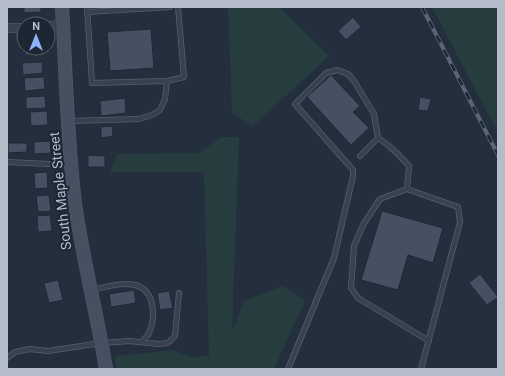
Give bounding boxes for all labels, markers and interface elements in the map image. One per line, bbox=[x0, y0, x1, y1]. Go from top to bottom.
north arrow bbox=[16, 16, 56, 56]
text: N bbox=[32, 20, 40, 33]
street label: South Maple Street bbox=[46, 131, 74, 251]

